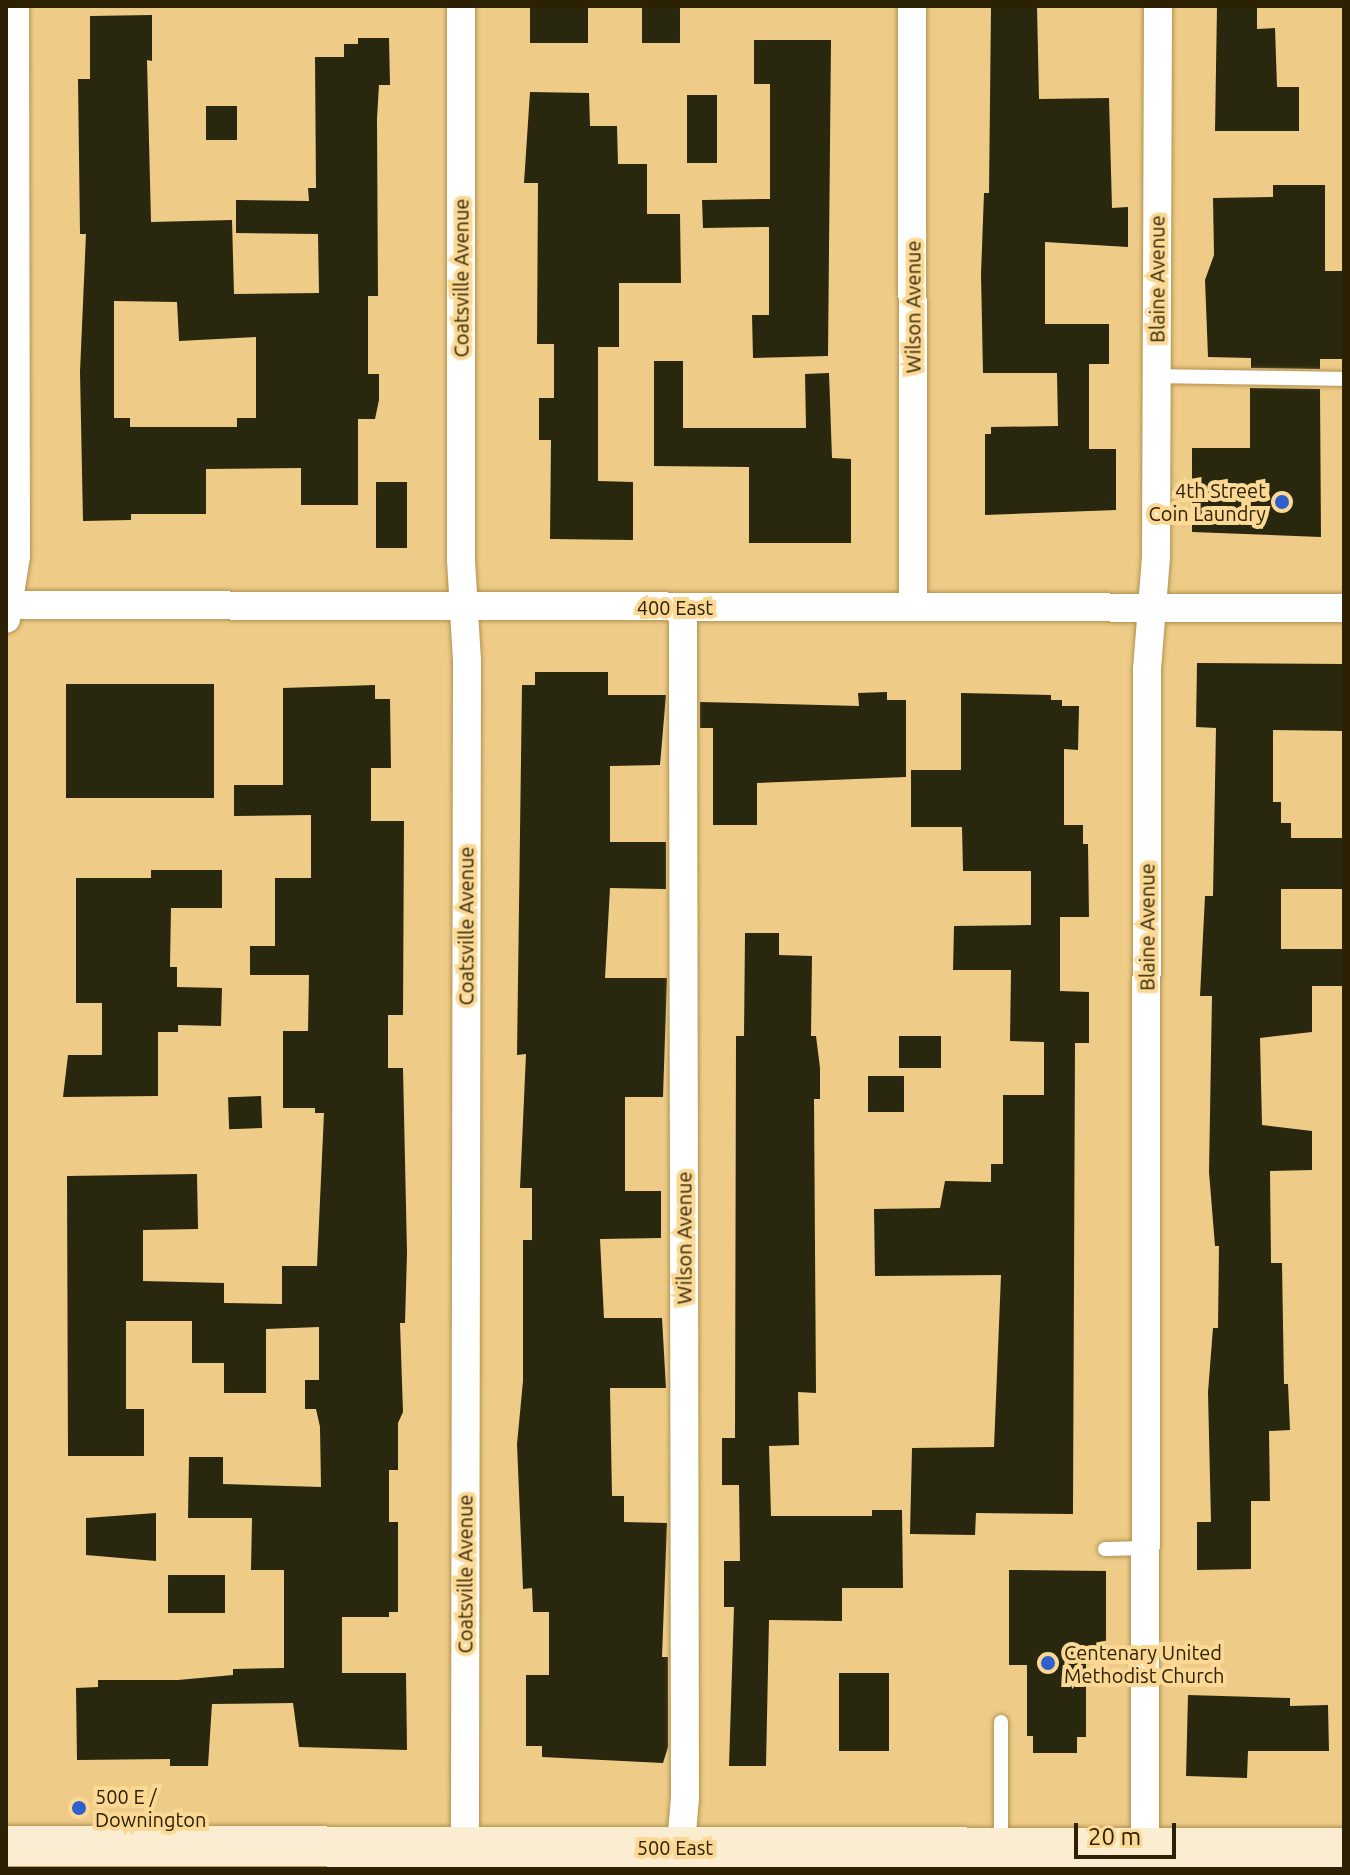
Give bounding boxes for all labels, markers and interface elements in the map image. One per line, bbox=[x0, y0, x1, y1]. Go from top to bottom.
street label: Coatsville Avenue bbox=[449, 199, 473, 357]
street label: Blaine Avenue bbox=[1145, 215, 1169, 343]
street label: Wilson Avenue bbox=[901, 241, 925, 373]
place label: 4th Street Coin Laundry bbox=[1149, 478, 1266, 525]
marker: 4th Street Coin Laundry bbox=[1273, 493, 1291, 511]
street label: 400 East bbox=[637, 595, 713, 619]
street label: Coatsville Avenue bbox=[454, 847, 478, 1005]
street label: Blaine Avenue bbox=[1135, 863, 1159, 991]
street label: Wilson Avenue bbox=[672, 1172, 696, 1304]
street label: Coatsville Avenue bbox=[453, 1495, 477, 1653]
place label: Centenary United Methodist Church bbox=[1064, 1640, 1224, 1687]
marker: Centenary United Methodist Church bbox=[1039, 1654, 1057, 1672]
place label: 500 E / Downington bbox=[95, 1784, 206, 1831]
marker: 500 E / Downington bbox=[70, 1799, 88, 1817]
scale bar bbox=[1078, 1807, 1180, 1857]
text: 20 m bbox=[1088, 1823, 1141, 1850]
street label: 500 East bbox=[637, 1835, 713, 1859]

